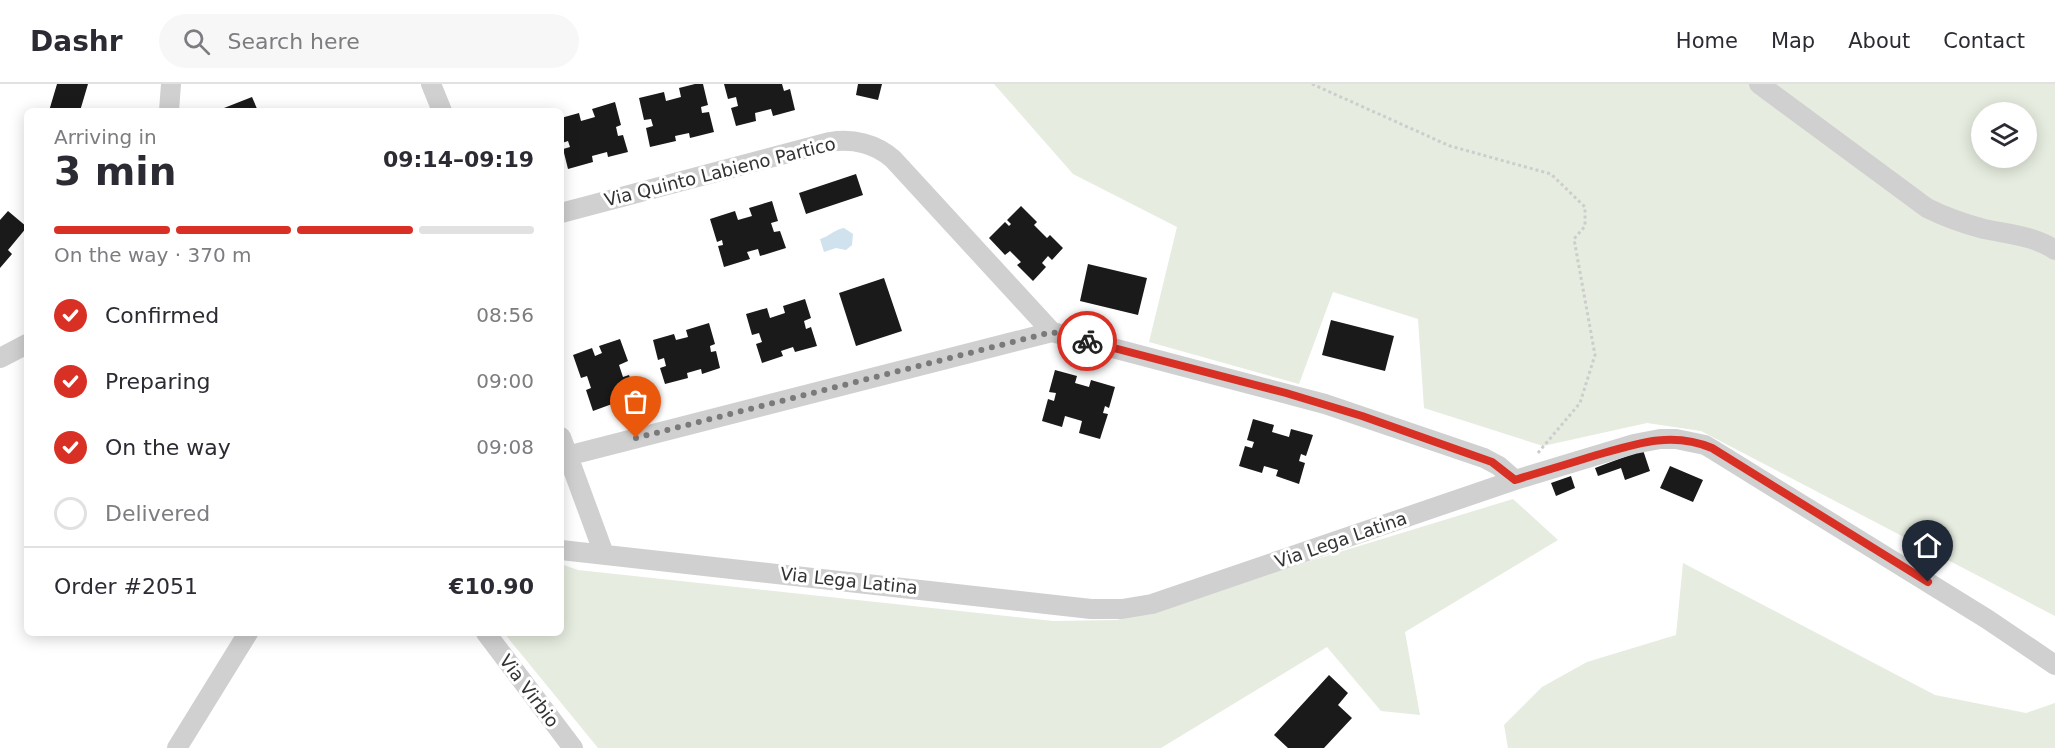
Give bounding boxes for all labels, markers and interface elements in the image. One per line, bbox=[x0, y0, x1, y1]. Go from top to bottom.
search box bbox=[159, 14, 579, 68]
text: Dashr bbox=[30, 25, 123, 58]
icon: search bbox=[180, 25, 213, 58]
text: Search here bbox=[228, 29, 360, 54]
text: Home bbox=[1676, 29, 1738, 53]
text: Map bbox=[1771, 29, 1815, 53]
text: About bbox=[1848, 29, 1910, 53]
text: Contact bbox=[1943, 29, 2025, 53]
map controls bbox=[1971, 102, 2037, 168]
button: layers bbox=[1971, 102, 2037, 168]
text: Arriving in bbox=[54, 125, 157, 149]
street label: Via Quinto Labieno Partico bbox=[602, 133, 838, 210]
text: 09:14–09:19 bbox=[383, 147, 534, 172]
text: 3 min bbox=[54, 149, 176, 194]
text: On the way · 370 m bbox=[54, 243, 252, 267]
icon: check bbox=[54, 299, 87, 332]
text: Confirmed bbox=[105, 303, 219, 328]
text: 08:56 bbox=[476, 303, 534, 327]
courier bbox=[1057, 311, 1117, 371]
icon: bike bbox=[1071, 325, 1104, 358]
icon: check bbox=[54, 365, 87, 398]
text: Preparing bbox=[105, 369, 211, 394]
text: 09:00 bbox=[476, 369, 534, 393]
pin bbox=[610, 376, 661, 438]
icon: bag bbox=[619, 385, 652, 418]
icon: check bbox=[54, 431, 87, 464]
text: On the way bbox=[105, 435, 231, 460]
text: 09:08 bbox=[476, 435, 534, 459]
text: Delivered bbox=[105, 501, 210, 526]
street label: Via Lega Latina bbox=[1272, 507, 1410, 572]
pin bbox=[1902, 520, 1953, 582]
icon: home bbox=[1911, 529, 1944, 562]
street label: Via Lega Latina bbox=[779, 563, 919, 598]
text: Order #2051 bbox=[54, 574, 198, 599]
text: €10.90 bbox=[449, 574, 534, 599]
street label: Via Virbio bbox=[495, 650, 563, 731]

